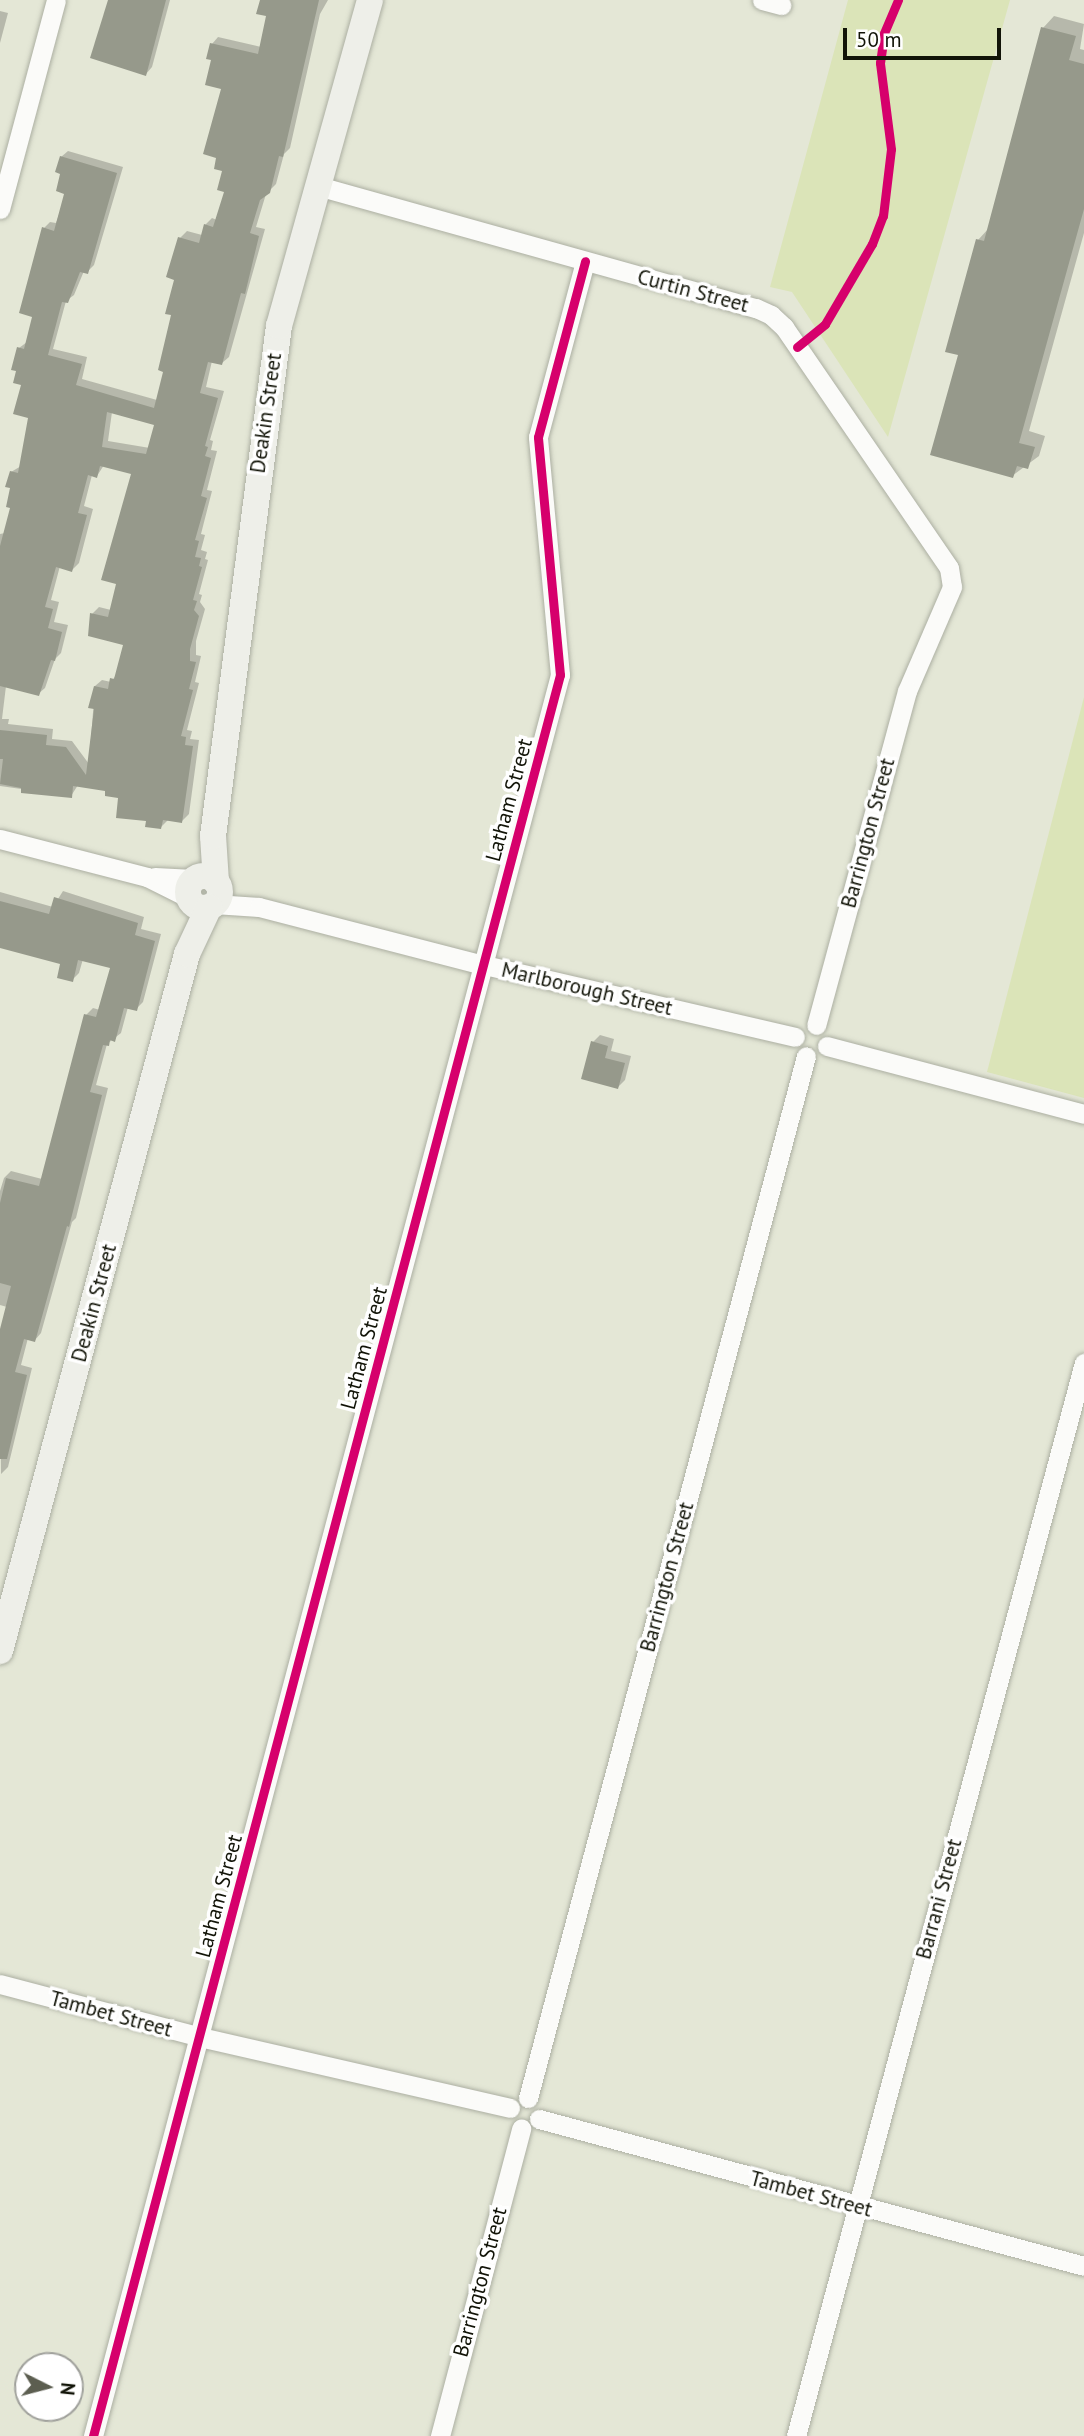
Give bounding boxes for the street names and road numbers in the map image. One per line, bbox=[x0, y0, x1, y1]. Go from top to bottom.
street label: Curtin Street bbox=[635, 264, 751, 318]
street label: Deakin Street bbox=[245, 351, 287, 475]
street label: Latham Street bbox=[481, 736, 537, 864]
street label: Barrington Street bbox=[836, 755, 900, 911]
street label: Marlborough Street bbox=[499, 957, 675, 1021]
street label: Deakin Street bbox=[66, 1241, 122, 1365]
street label: Latham Street bbox=[336, 1284, 392, 1412]
street label: Barrington Street bbox=[635, 1499, 699, 1655]
street label: Latham Street bbox=[191, 1832, 247, 1960]
street label: Barrani Street bbox=[911, 1836, 967, 1962]
street label: Tambet Street bbox=[47, 1986, 175, 2042]
street label: Tambet Street bbox=[747, 2166, 875, 2222]
street label: Barrington Street bbox=[448, 2204, 512, 2360]

